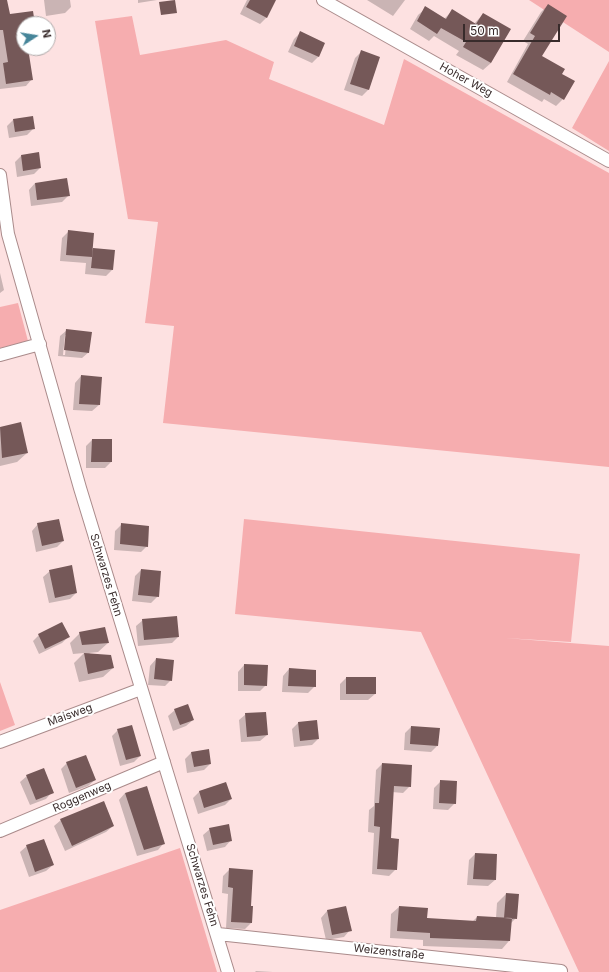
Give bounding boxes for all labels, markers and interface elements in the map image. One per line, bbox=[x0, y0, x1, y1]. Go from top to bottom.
north arrow bbox=[16, 16, 56, 56]
scale bar bbox=[465, 16, 562, 42]
text: 50 m bbox=[470, 23, 499, 38]
text: N bbox=[39, 28, 54, 39]
street label: Hoher Weg bbox=[437, 60, 495, 100]
street label: Schwarzes Fehn bbox=[87, 532, 125, 618]
street label: Maisweg bbox=[46, 701, 94, 729]
street label: Roggenweg bbox=[51, 779, 113, 815]
street label: Schwarzes Fehn bbox=[183, 842, 221, 928]
street label: Weizenstraße bbox=[353, 942, 425, 962]

